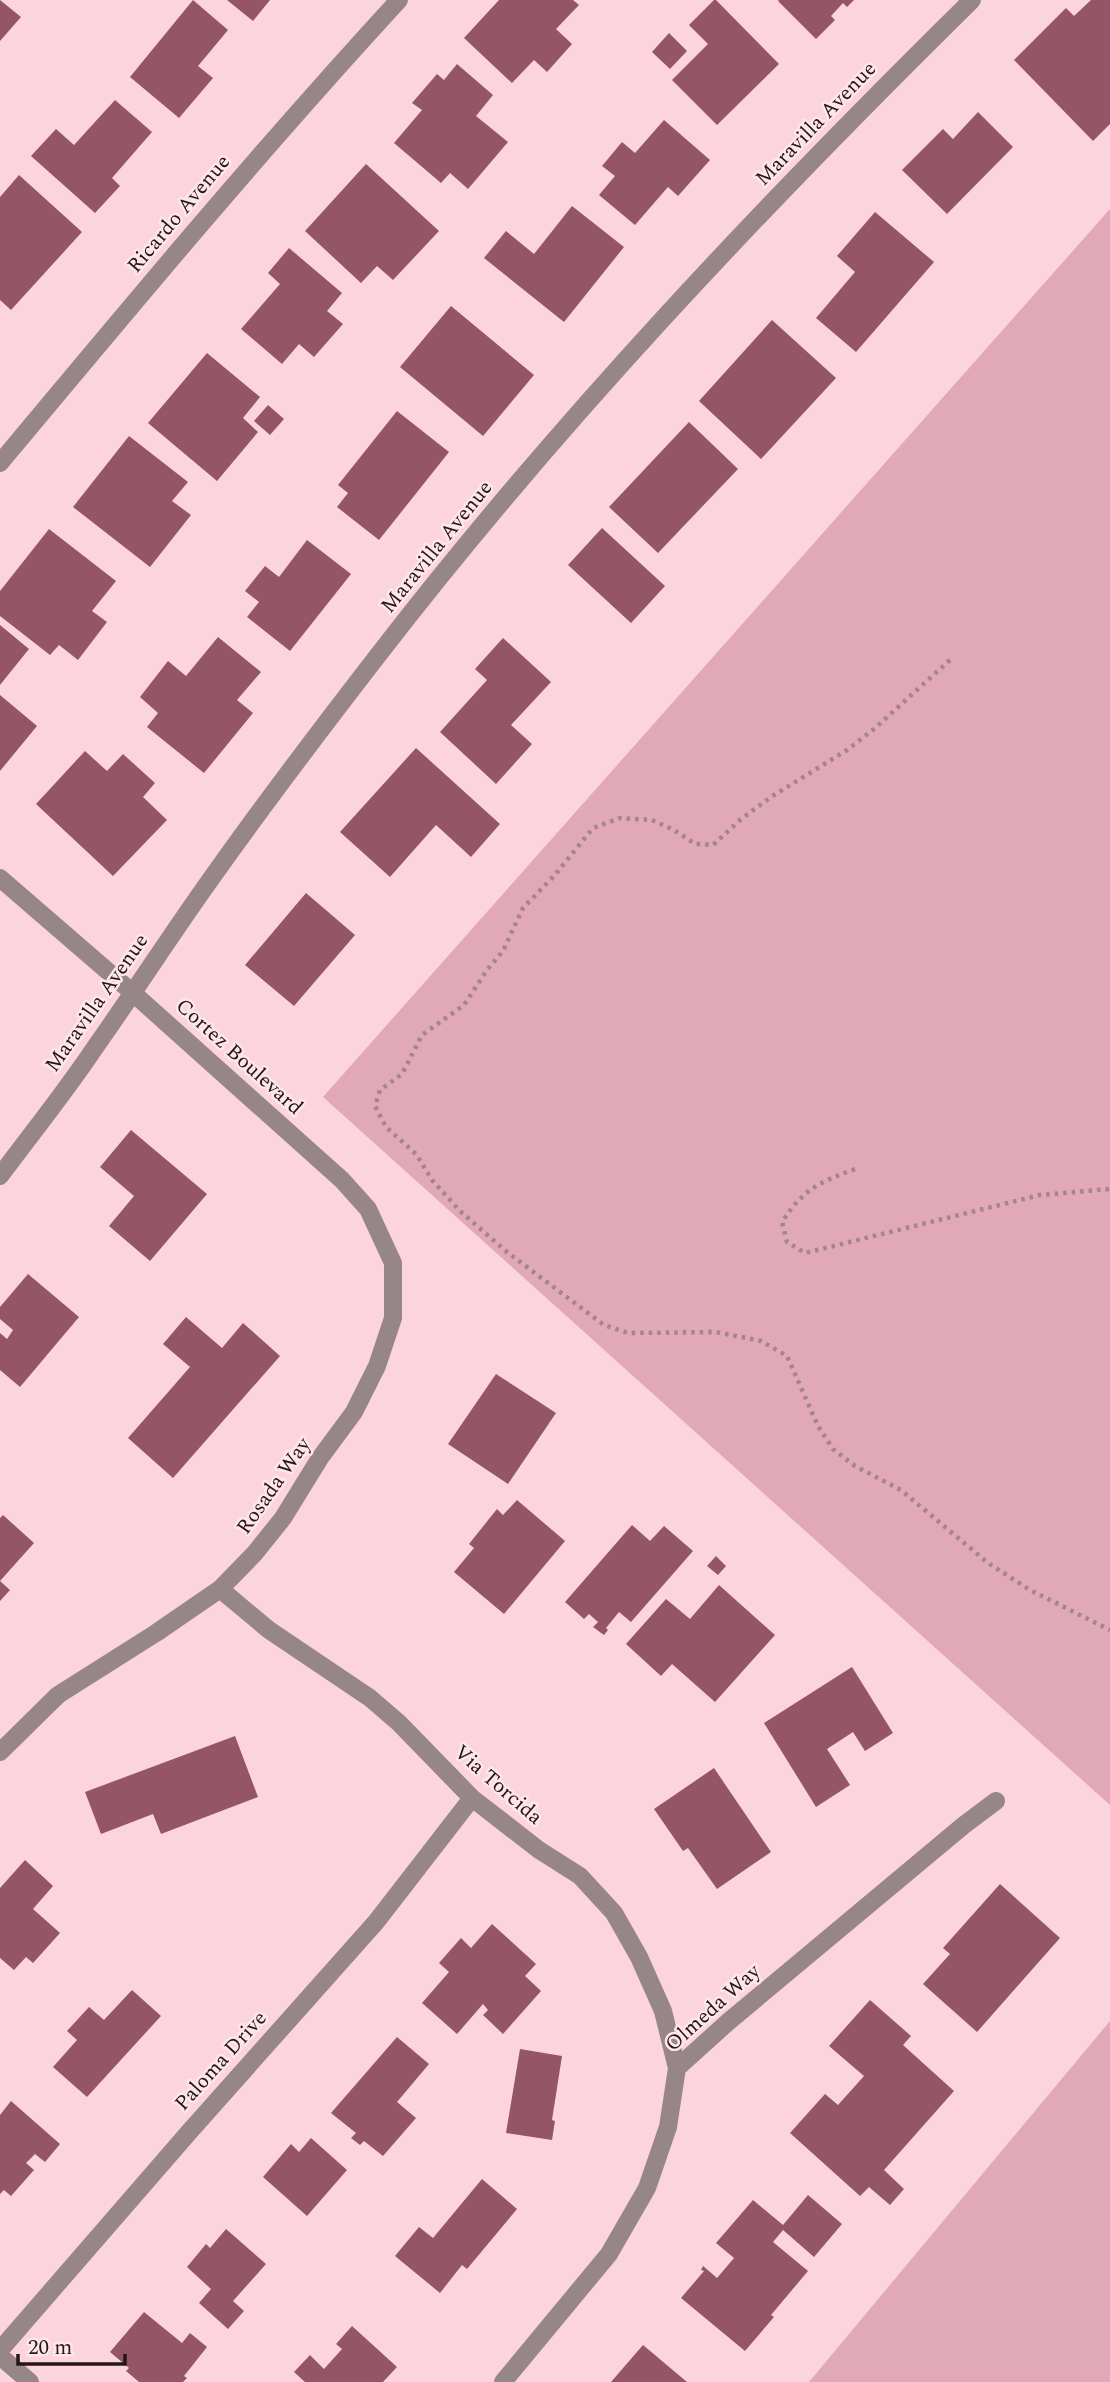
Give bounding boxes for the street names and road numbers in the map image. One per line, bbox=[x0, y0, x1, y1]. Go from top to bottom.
street label: Maravilla Avenue bbox=[748, 54, 884, 194]
street label: Ricardo Avenue bbox=[120, 147, 238, 281]
street label: Maravilla Avenue bbox=[373, 474, 501, 620]
street label: Maravilla Avenue bbox=[37, 927, 157, 1079]
street label: Cortez Boulevard bbox=[168, 991, 310, 1123]
street label: Rosada Way bbox=[229, 1430, 320, 1541]
street label: Via Torcida bbox=[446, 1737, 550, 1833]
street label: Olmeda Way bbox=[658, 1956, 769, 2060]
street label: Paloma Drive bbox=[167, 2004, 275, 2118]

